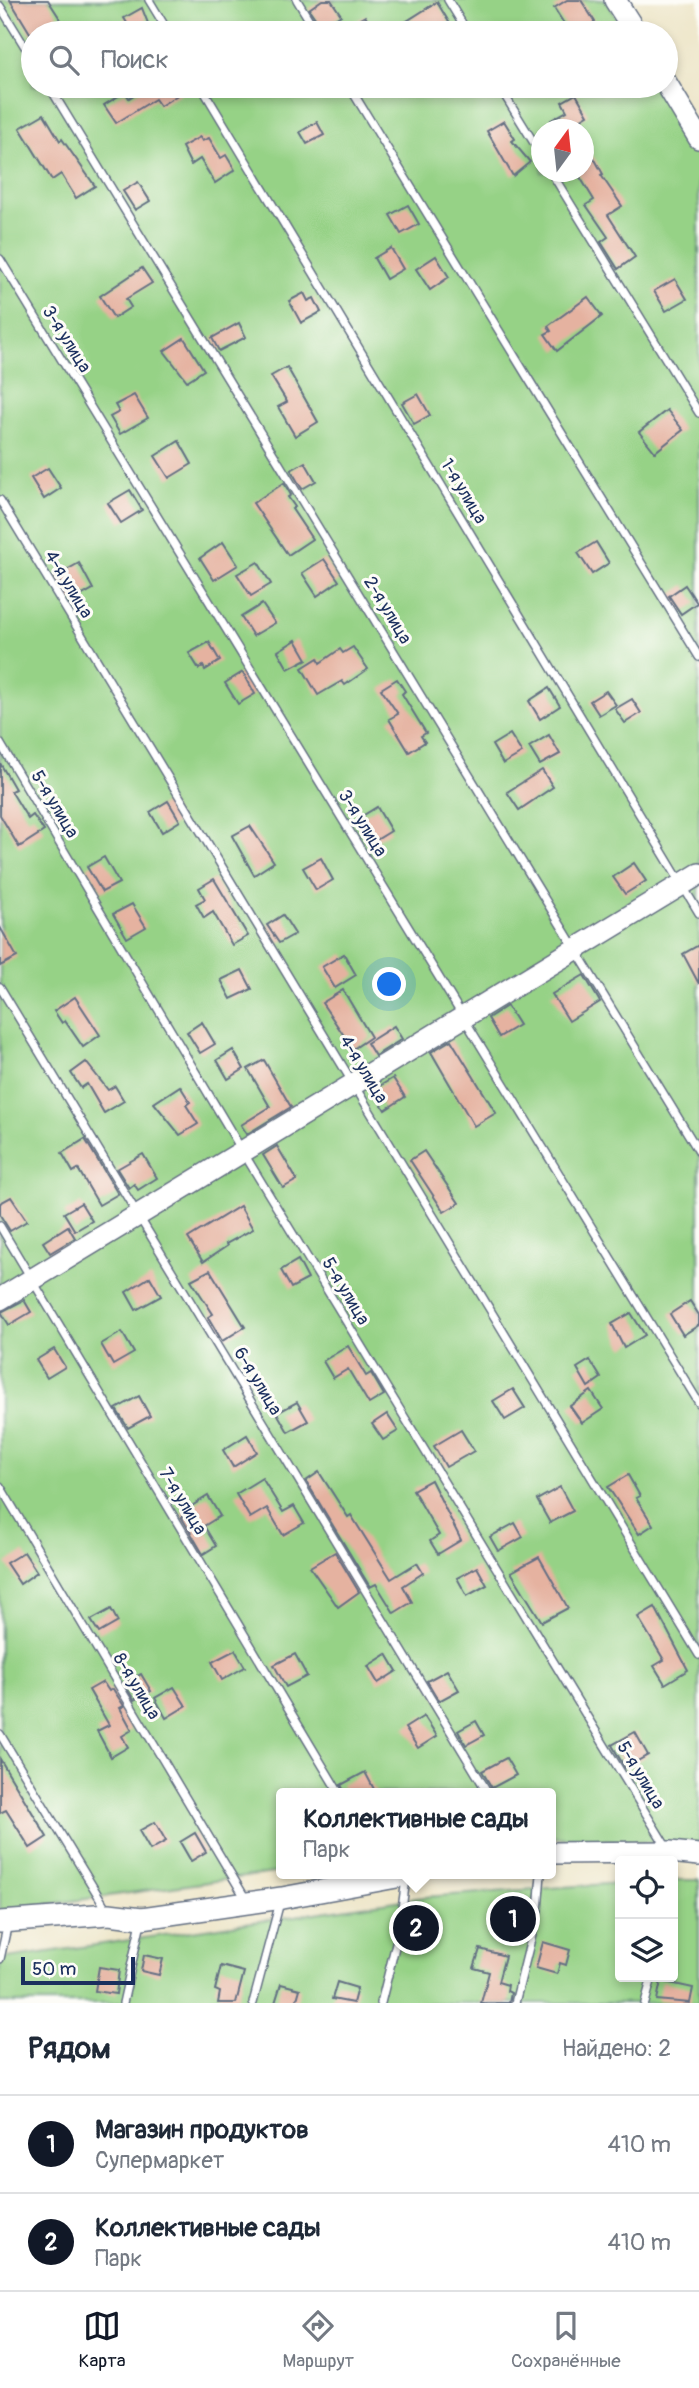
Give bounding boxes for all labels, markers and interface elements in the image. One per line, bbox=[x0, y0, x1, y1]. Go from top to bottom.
search box bbox=[21, 21, 678, 98]
icon: search bbox=[45, 41, 83, 79]
text: Поиск bbox=[101, 44, 169, 76]
north arrow bbox=[531, 119, 594, 182]
street label: 3-я улица bbox=[37, 301, 96, 377]
street label: 1-я улица bbox=[435, 455, 492, 528]
street label: 4-я улица bbox=[39, 546, 98, 622]
street label: 2-я улица bbox=[358, 572, 417, 648]
street label: 5-я улица bbox=[25, 766, 84, 842]
street label: 3-я улица bbox=[333, 785, 392, 861]
your location bbox=[372, 967, 406, 1001]
street label: 4-я улица bbox=[334, 1031, 393, 1107]
street label: 5-я улица bbox=[316, 1253, 375, 1329]
street label: 6-я улица bbox=[228, 1343, 287, 1419]
street label: 7-я улица bbox=[154, 1463, 212, 1539]
street label: 8-я улица bbox=[108, 1649, 165, 1724]
street label: 5-я улица bbox=[611, 1737, 670, 1813]
popup bbox=[276, 1788, 556, 1879]
text: Коллективные сады bbox=[303, 1803, 529, 1835]
text: Парк bbox=[303, 1835, 350, 1864]
map controls bbox=[615, 1856, 678, 1982]
button: locate bbox=[615, 1856, 678, 1919]
pin: 1 bbox=[490, 1893, 536, 1945]
pin: 2 bbox=[393, 1902, 439, 1954]
button: layers bbox=[615, 1919, 678, 1982]
scale bar bbox=[21, 1954, 135, 1986]
text: 50 m bbox=[32, 1957, 76, 1981]
text: Рядом bbox=[28, 2030, 111, 2067]
text: Найдено: 2 bbox=[562, 2034, 671, 2063]
text: Магазин продуктов bbox=[95, 2114, 309, 2146]
text: 1 bbox=[47, 2130, 56, 2159]
text: 410 m bbox=[608, 2130, 671, 2159]
text: Супермаркет bbox=[95, 2146, 224, 2175]
text: Коллективные сады bbox=[95, 2212, 321, 2244]
text: 2 bbox=[45, 2228, 57, 2257]
text: 410 m bbox=[608, 2228, 671, 2257]
text: Парк bbox=[95, 2244, 142, 2273]
tab: Карта bbox=[78, 2307, 126, 2373]
tab: Маршрут bbox=[283, 2307, 354, 2373]
tab: Сохранённые bbox=[511, 2307, 621, 2373]

